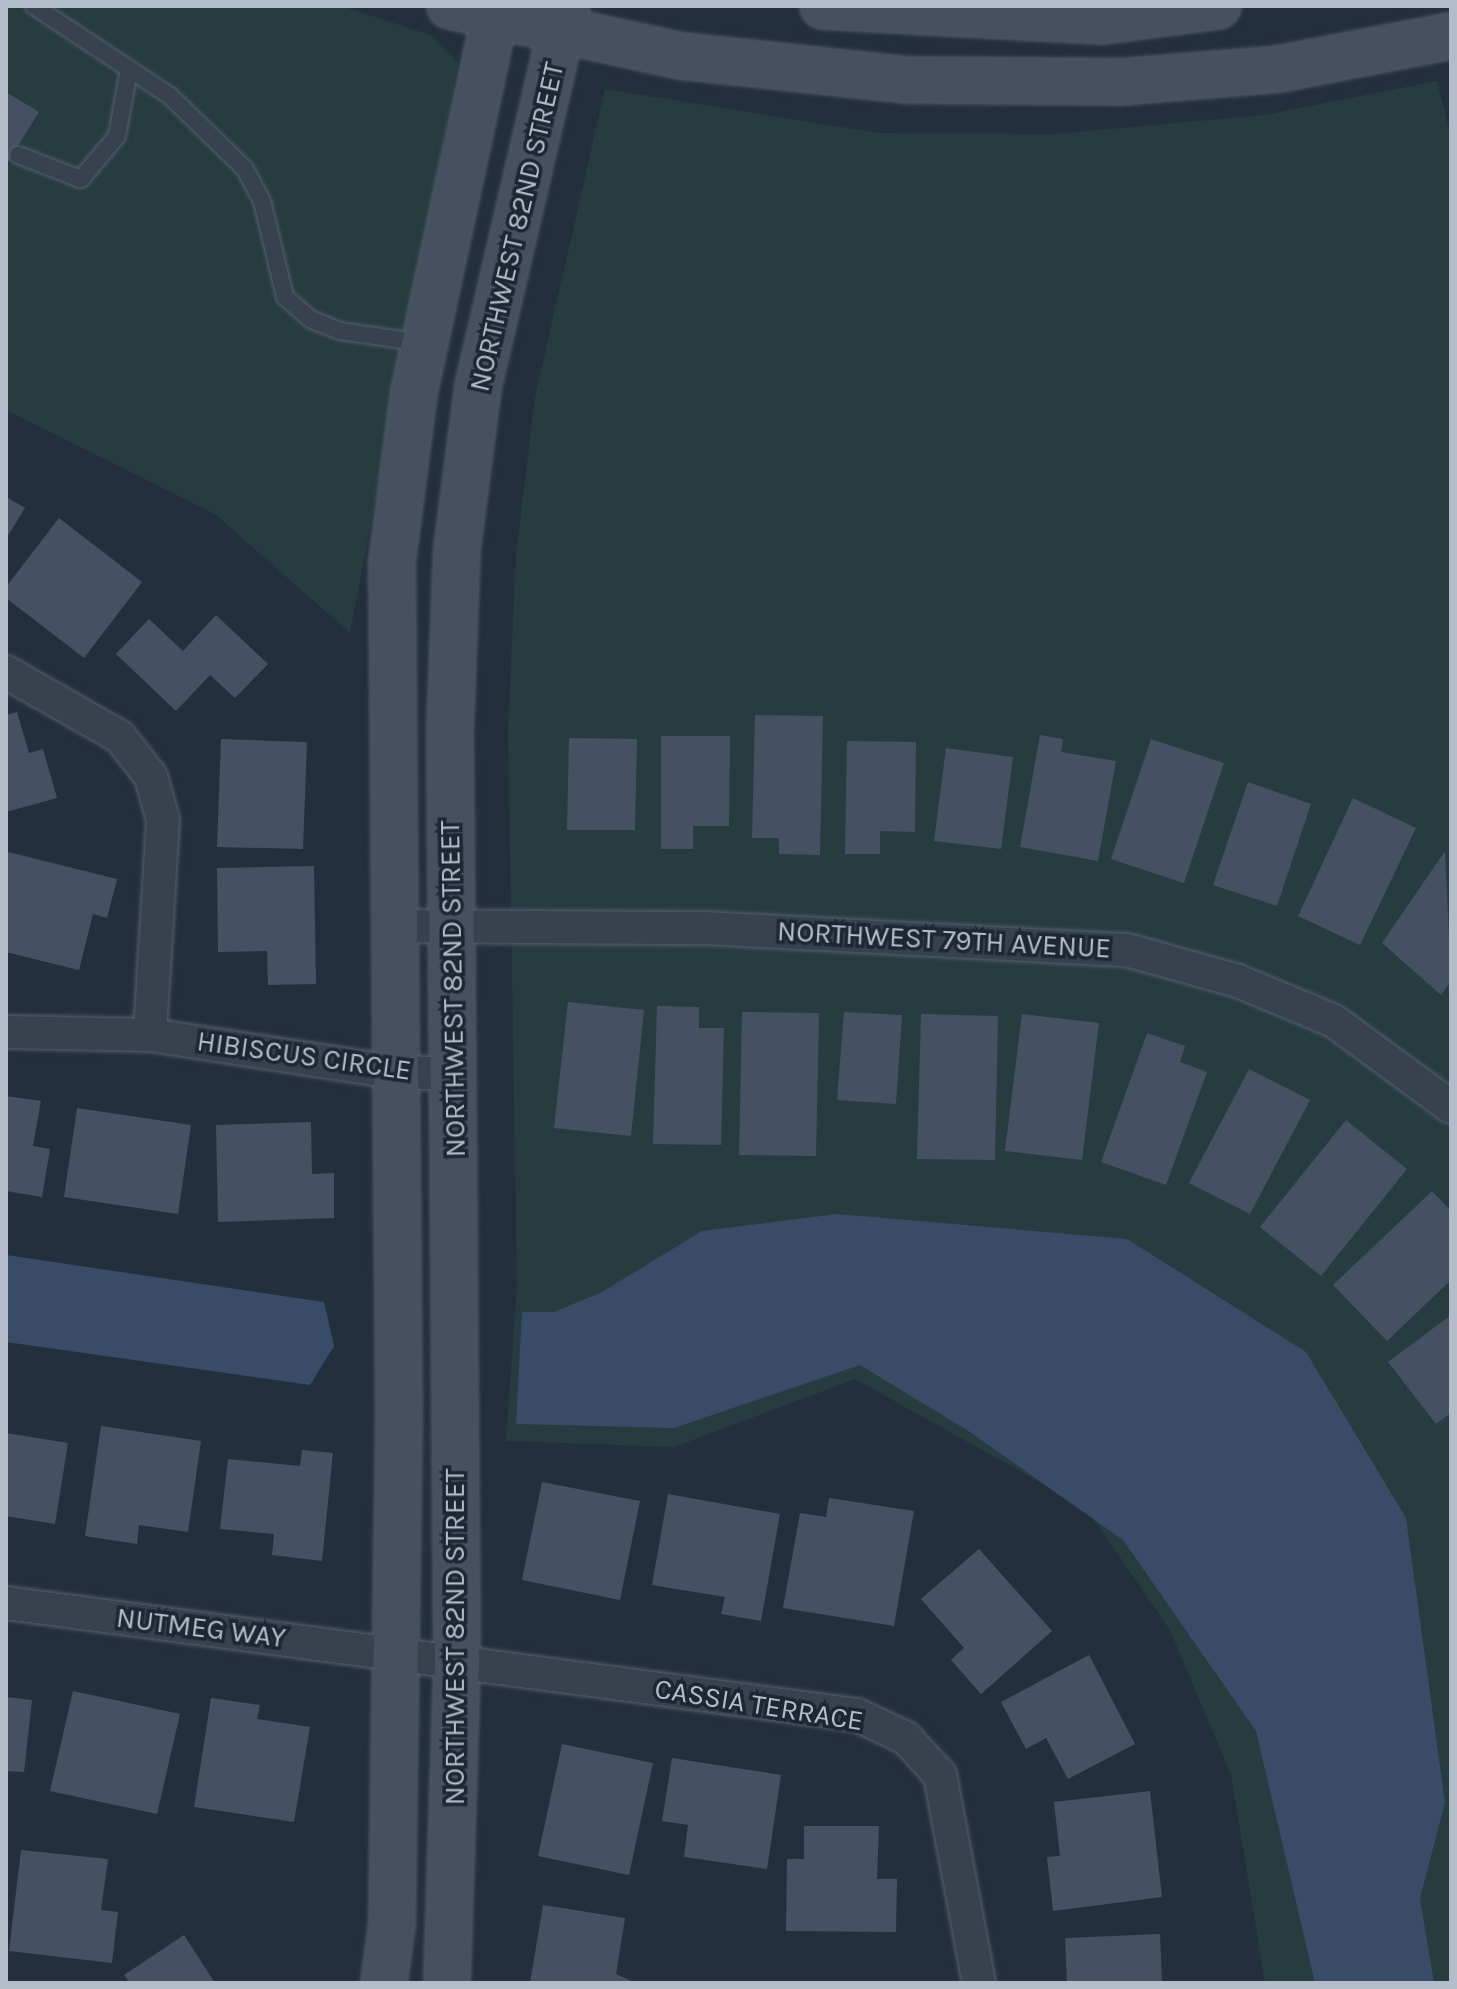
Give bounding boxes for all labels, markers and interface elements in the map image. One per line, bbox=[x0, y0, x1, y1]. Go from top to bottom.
street label: NORTHWEST 82ND STREET bbox=[463, 59, 571, 395]
street label: NORTHWEST 82ND STREET bbox=[433, 820, 473, 1158]
street label: NORTHWEST 79TH AVENUE bbox=[776, 914, 1112, 966]
street label: HIBISCUS CIRCLE bbox=[195, 1024, 413, 1088]
street label: NORTHWEST 82ND STREET bbox=[438, 1469, 472, 1805]
street label: NUTMEG WAY bbox=[114, 1601, 288, 1655]
street label: CASSIA TERRACE bbox=[652, 1672, 866, 1738]

